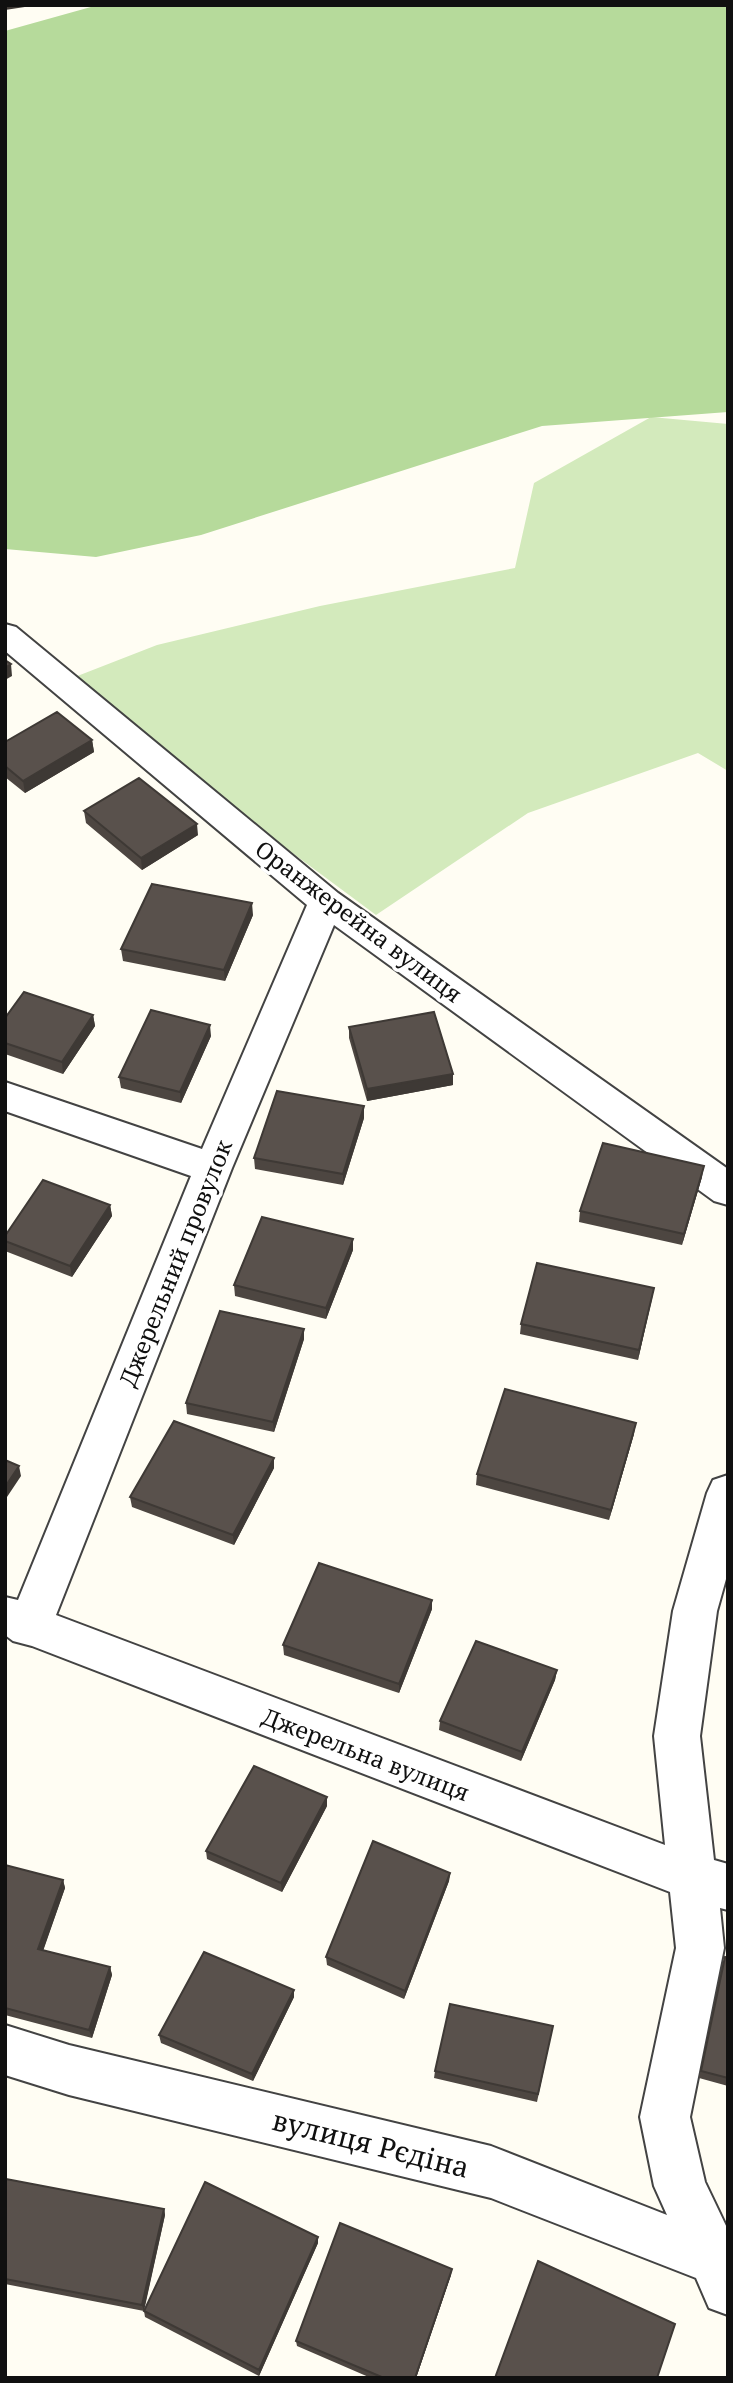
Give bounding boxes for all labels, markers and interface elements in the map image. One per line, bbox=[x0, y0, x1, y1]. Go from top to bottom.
street label: Оранжерейна вулиця bbox=[249, 833, 469, 1009]
street label: Джерельний провулок bbox=[111, 1134, 239, 1391]
street label: Джерельна вулиця bbox=[258, 1700, 474, 1808]
street label: вулиця Рєдіна bbox=[269, 2100, 473, 2186]

